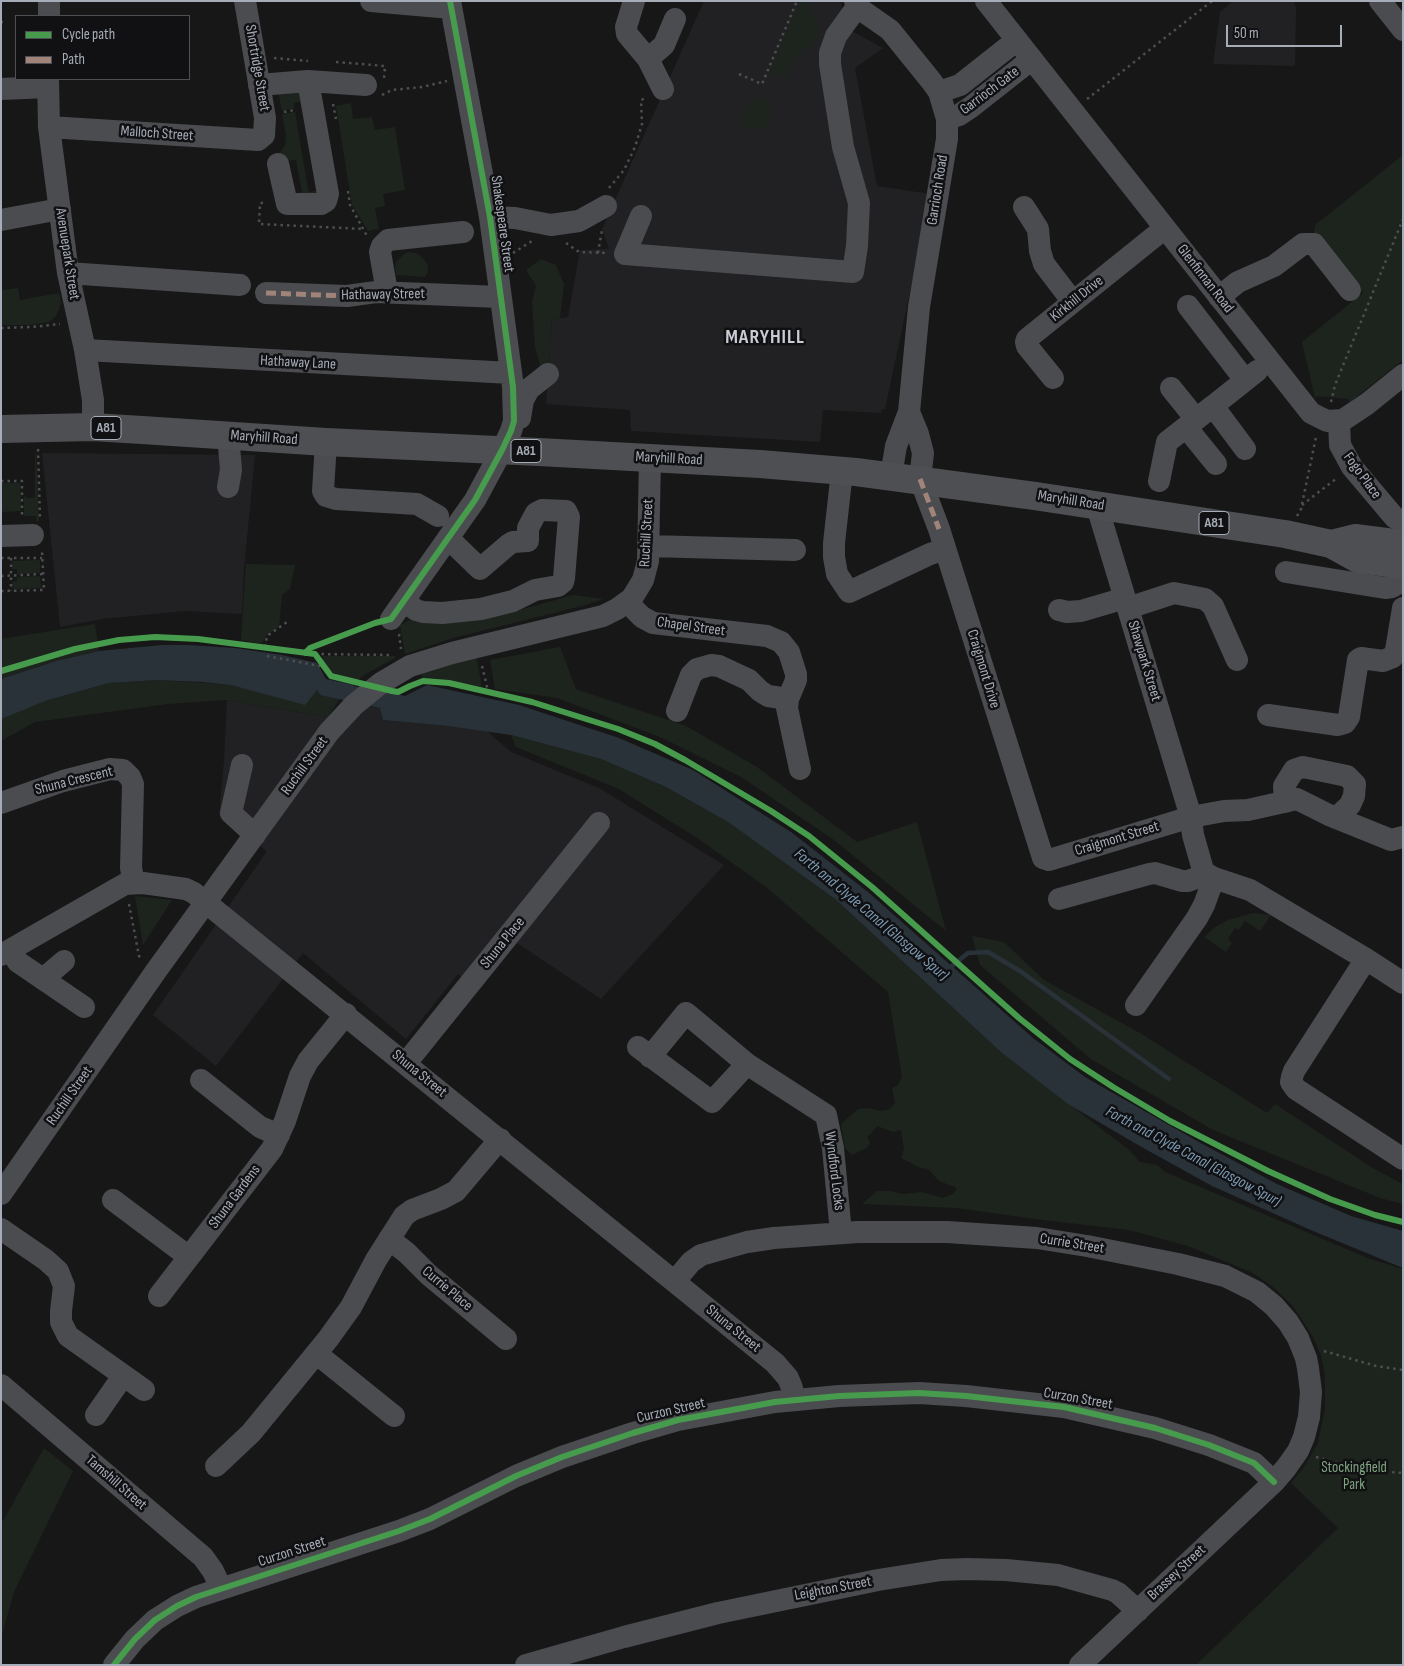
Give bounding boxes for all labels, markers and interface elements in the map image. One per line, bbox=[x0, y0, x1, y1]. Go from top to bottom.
legend bbox=[15, 15, 190, 80]
scale bar bbox=[1229, 15, 1345, 47]
street label: Shortridge Street bbox=[241, 23, 273, 113]
text: 50 m bbox=[1234, 24, 1259, 43]
text: Cycle path bbox=[62, 25, 115, 44]
text: Path bbox=[62, 50, 85, 69]
street label: Garrioch Gate bbox=[957, 63, 1023, 119]
street label: Malloch Street bbox=[120, 122, 194, 146]
street label: Garrioch Road bbox=[924, 154, 952, 226]
street label: Shakespeare Street bbox=[486, 174, 518, 274]
street label: Avenuepark Street bbox=[51, 207, 83, 301]
street label: Glenfinnan Road bbox=[1173, 241, 1237, 317]
street label: Kirkhill Drive bbox=[1047, 272, 1107, 326]
street label: Hathaway Street bbox=[341, 285, 425, 305]
district label: MARYHILL bbox=[724, 326, 806, 350]
street label: Hathaway Lane bbox=[260, 352, 336, 374]
road number: A81 bbox=[91, 416, 121, 439]
street label: Maryhill Road bbox=[230, 427, 298, 449]
road number: A81 bbox=[511, 440, 541, 462]
street label: Maryhill Road bbox=[635, 448, 703, 470]
street label: Fogo Place bbox=[1339, 449, 1385, 503]
street label: Maryhill Road bbox=[1036, 487, 1106, 515]
street label: Ruchill Street bbox=[636, 499, 658, 567]
road number: A81 bbox=[1199, 512, 1229, 534]
street label: Chapel Street bbox=[656, 613, 726, 641]
street label: Shawpark Street bbox=[1123, 619, 1165, 703]
street label: Craigmont Drive bbox=[962, 627, 1004, 711]
street label: Ruchill Street bbox=[278, 733, 332, 799]
street label: Shuna Crescent bbox=[33, 763, 115, 799]
street label: Craigmont Street bbox=[1073, 818, 1161, 860]
water label: Forth and Clyde Canal (Glasgow Spur) bbox=[790, 845, 952, 985]
street label: Shuna Place bbox=[477, 914, 529, 972]
street label: Shuna Street bbox=[388, 1046, 450, 1102]
street label: Ruchill Street bbox=[43, 1063, 97, 1129]
water label: Forth and Clyde Canal (Glasgow Spur) bbox=[1102, 1103, 1284, 1211]
street label: Wyndford Locks bbox=[820, 1130, 848, 1212]
street label: Shuna Gardens bbox=[205, 1162, 265, 1232]
street label: Currie Street bbox=[1039, 1230, 1105, 1258]
street label: Currie Place bbox=[418, 1263, 476, 1315]
street label: Shuna Street bbox=[702, 1301, 764, 1357]
street label: Curzon Street bbox=[1042, 1384, 1114, 1414]
street label: Curzon Street bbox=[635, 1394, 707, 1428]
street label: Tamshill Street bbox=[82, 1452, 150, 1514]
park label: Stockingfield Park bbox=[1321, 1459, 1387, 1494]
street label: Curzon Street bbox=[256, 1533, 328, 1571]
street label: Brassey Street bbox=[1144, 1542, 1210, 1604]
street label: Leighton Street bbox=[793, 1573, 873, 1605]

